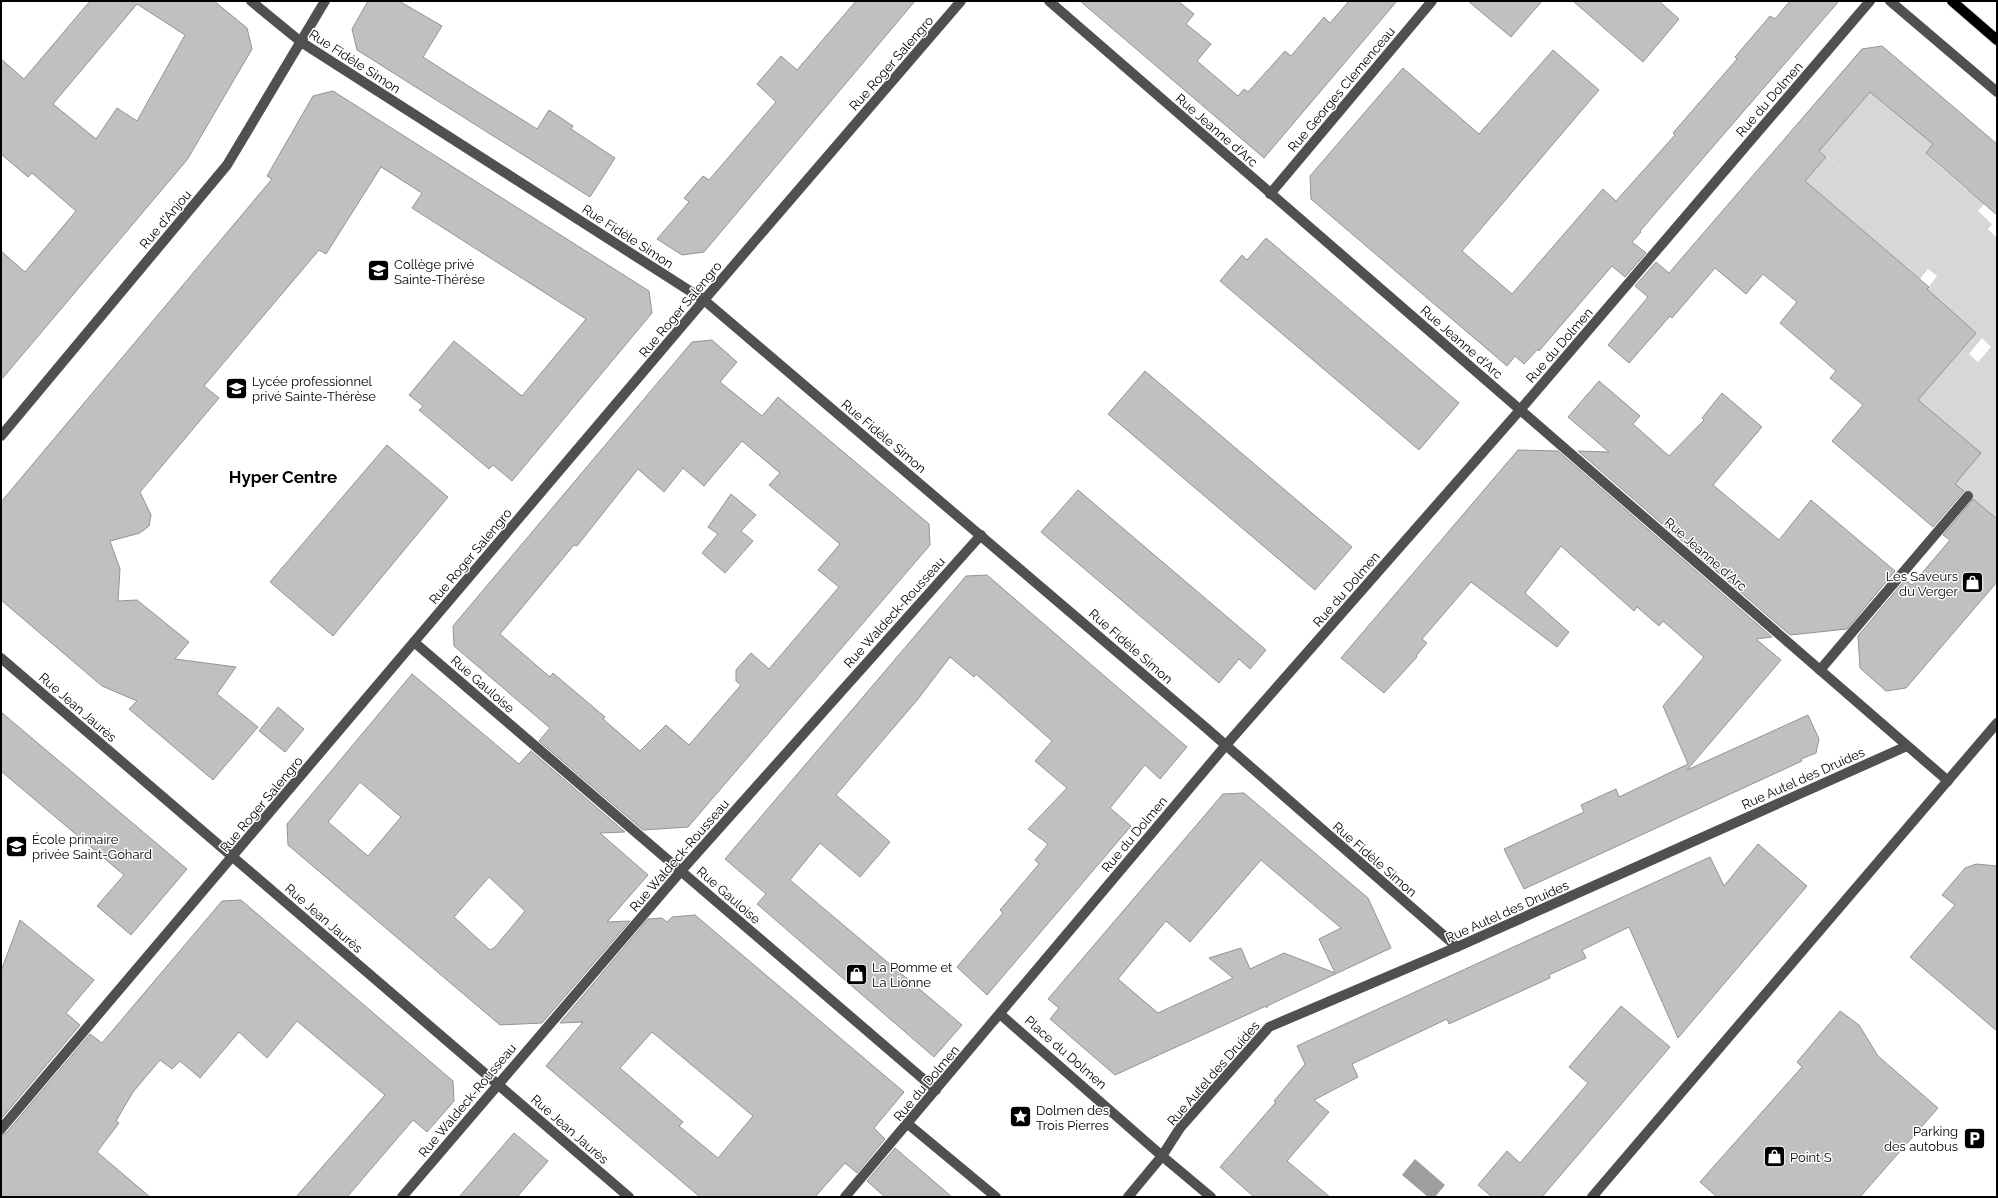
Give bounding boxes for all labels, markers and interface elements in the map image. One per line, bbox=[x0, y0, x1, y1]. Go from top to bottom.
street label: Rue Roger Salengro bbox=[846, 13, 937, 114]
street label: Rue Georges Clemenceau bbox=[1285, 24, 1398, 155]
street label: Rue Fidèle Simon bbox=[306, 26, 403, 97]
street label: Rue du Dolmen bbox=[1733, 59, 1806, 140]
street label: Rue Jeanne d'Arc bbox=[1173, 91, 1261, 170]
street label: Rue d'Anjou bbox=[137, 187, 194, 252]
street label: Rue Fidèle Simon bbox=[579, 201, 676, 272]
place label: Collège privé Sainte-Thérèse bbox=[394, 257, 485, 287]
school or university icon: Collège privé Sainte-Thérèse bbox=[366, 258, 392, 284]
street label: Rue Roger Salengro bbox=[636, 258, 725, 360]
street label: Rue Jeanne d'Arc bbox=[1418, 303, 1506, 382]
street label: Rue du Dolmen bbox=[1523, 305, 1596, 386]
place label: Lycée professionnel privé Sainte-Thérèse bbox=[252, 374, 376, 404]
school or university icon: Lycée professionnel privé Sainte-Thérèse bbox=[223, 375, 249, 401]
street label: Rue Fidèle Simon bbox=[838, 397, 929, 476]
district label: Hyper Centre bbox=[229, 467, 337, 487]
street label: Rue Roger Salengro bbox=[426, 505, 515, 607]
street label: Rue Jeanne d'Arc bbox=[1662, 515, 1750, 594]
street label: Rue du Dolmen bbox=[1310, 549, 1383, 630]
street label: Rue Waldeck-Rousseau bbox=[841, 554, 948, 671]
place label: Les Saveurs du Verger bbox=[1886, 569, 1958, 599]
shop icon: Les Saveurs du Verger bbox=[1960, 570, 1986, 596]
street label: Rue Fidèle Simon bbox=[1086, 606, 1175, 687]
street label: Rue Gauloise bbox=[448, 653, 518, 716]
street label: Rue Jean Jaurès bbox=[36, 670, 119, 745]
street label: Rue Autel des Druides bbox=[1739, 745, 1867, 812]
street label: Rue Roger Salengro bbox=[217, 753, 306, 855]
street label: Rue du Dolmen bbox=[1098, 794, 1170, 875]
street label: Rue Waldeck-Rousseau bbox=[627, 796, 732, 914]
street label: Rue Fidèle Simon bbox=[1330, 819, 1419, 900]
place label: École primaire privée Saint-Gohard bbox=[32, 832, 152, 862]
school or university icon: École primaire privée Saint-Gohard bbox=[4, 833, 30, 859]
street label: Rue Gauloise bbox=[694, 864, 764, 927]
street label: Rue Autel des Druides bbox=[1443, 878, 1571, 945]
street label: Rue Jean Jaurès bbox=[282, 881, 365, 956]
place label: La Pomme et La Lionne bbox=[872, 960, 953, 990]
shop icon: La Pomme et La Lionne bbox=[844, 961, 870, 987]
street label: Place du Dolmen bbox=[1022, 1013, 1110, 1092]
street label: Rue Autel des Druides bbox=[1164, 1018, 1263, 1128]
street label: Rue Waldeck-Rousseau bbox=[416, 1041, 519, 1160]
street label: Rue du Dolmen bbox=[890, 1043, 962, 1124]
street label: Rue Jean Jaurès bbox=[528, 1092, 611, 1167]
place label: Dolmen des Trois Pierres bbox=[1036, 1103, 1109, 1133]
place icon: Dolmen des Trois Pierres bbox=[1007, 1104, 1033, 1130]
place label: Parking des autobus bbox=[1884, 1124, 1958, 1154]
parking icon: Parking des autobus bbox=[1961, 1125, 1987, 1151]
shop icon: Point S bbox=[1762, 1144, 1788, 1170]
place label: Point S bbox=[1790, 1150, 1832, 1165]

